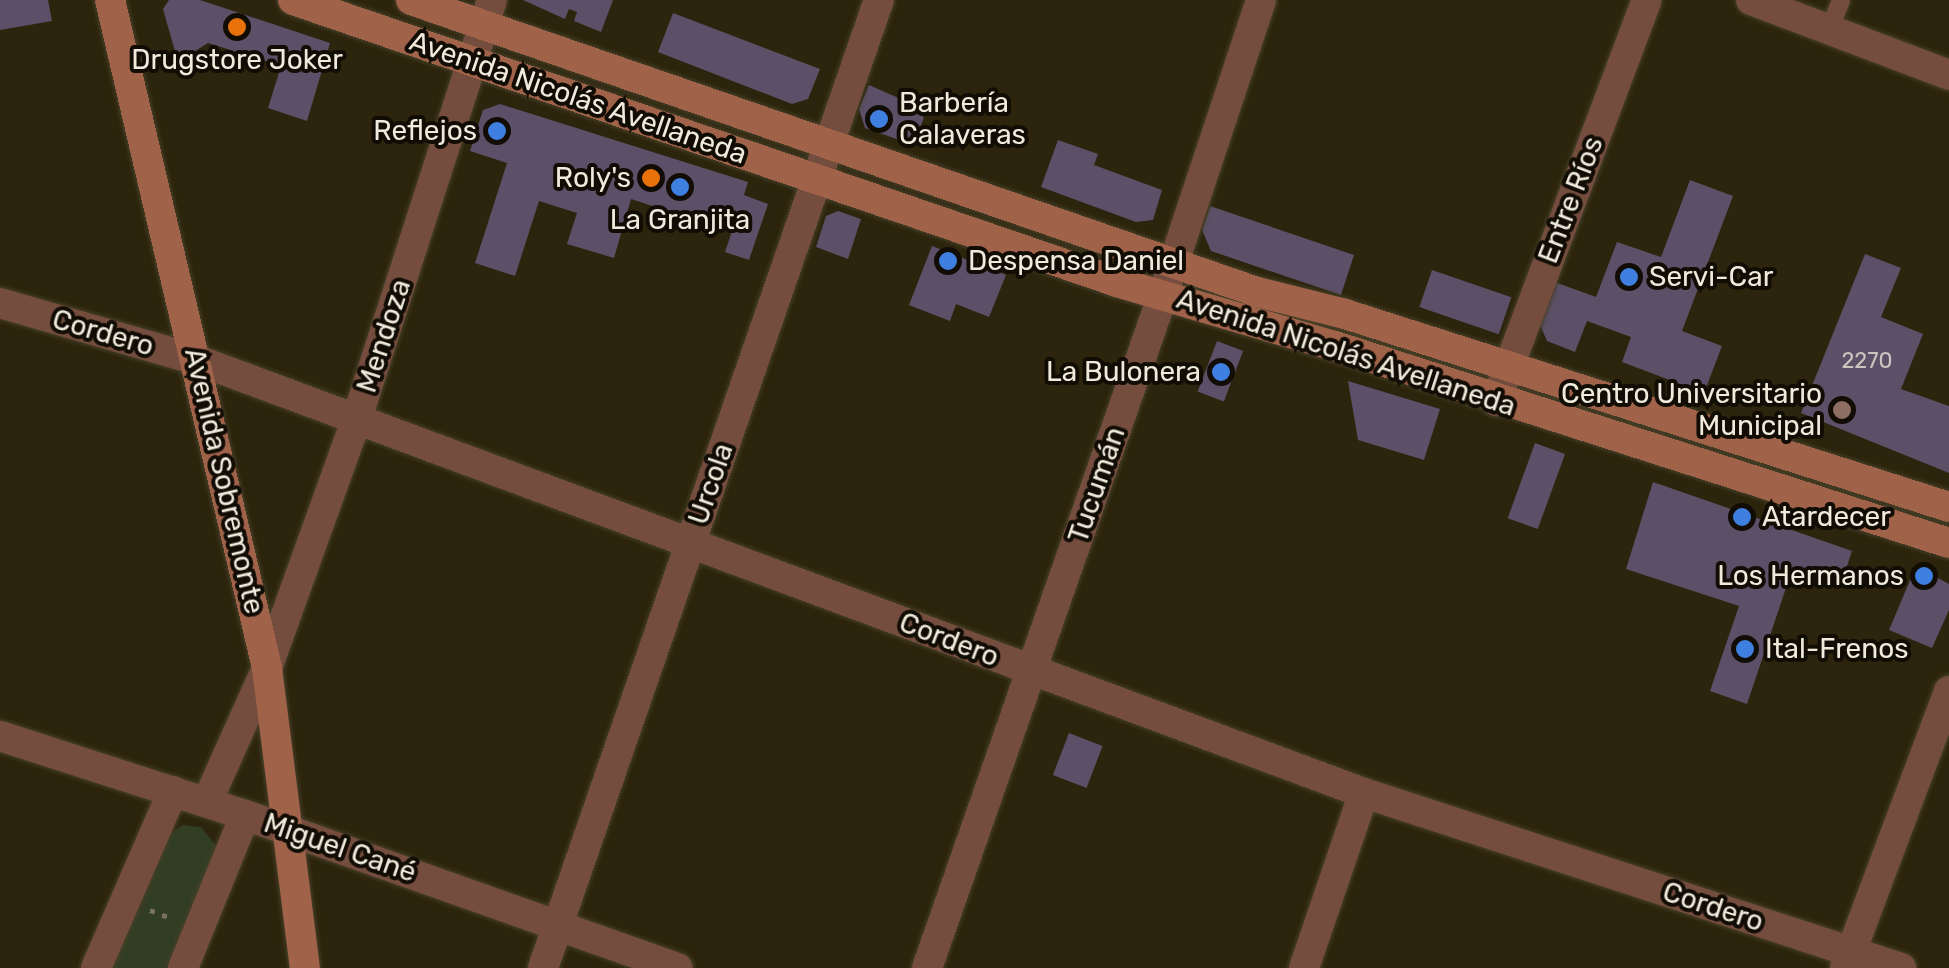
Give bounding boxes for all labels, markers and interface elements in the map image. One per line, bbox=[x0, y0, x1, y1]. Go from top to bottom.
marker: Drugstore Joker bbox=[226, 16, 248, 38]
street label: Avenida Nicolás Avellaneda bbox=[405, 24, 751, 172]
place label: Drugstore Joker bbox=[131, 43, 343, 77]
place label: Barbería Calaveras bbox=[899, 86, 1026, 152]
marker: Barbería Calaveras bbox=[868, 108, 890, 130]
place label: Reflejos bbox=[373, 114, 477, 148]
marker: Reflejos bbox=[486, 120, 508, 142]
street label: Entre Ríos bbox=[1531, 132, 1611, 268]
place label: Roly's bbox=[555, 161, 631, 195]
marker: Roly's bbox=[640, 167, 662, 189]
marker: La Granjita bbox=[669, 176, 691, 198]
place label: La Granjita bbox=[610, 203, 750, 237]
place label: Despensa Daniel bbox=[968, 244, 1184, 278]
marker: Despensa Daniel bbox=[937, 250, 959, 272]
place label: Servi-Car bbox=[1649, 260, 1773, 294]
marker: Servi-Car bbox=[1618, 266, 1640, 288]
street label: Mendoza bbox=[350, 275, 418, 397]
street label: Avenida Nicolás Avellaneda bbox=[1172, 282, 1520, 424]
street label: Cordero bbox=[48, 303, 158, 363]
street label: Avenida Sobremonte bbox=[177, 345, 271, 617]
house number: 2270 bbox=[1841, 348, 1893, 374]
place label: La Bulonera bbox=[1046, 355, 1201, 389]
marker: La Bulonera bbox=[1210, 361, 1232, 383]
place label: Centro Universitario Municipal bbox=[1561, 377, 1822, 443]
marker: Centro Universitario Municipal bbox=[1831, 399, 1853, 421]
street label: Tucumán bbox=[1062, 423, 1132, 547]
street label: Urcola bbox=[681, 439, 741, 529]
place label: Atardecer bbox=[1762, 500, 1891, 534]
marker: Atardecer bbox=[1731, 506, 1753, 528]
place label: Los Hermanos bbox=[1717, 559, 1904, 593]
marker: Los Hermanos bbox=[1913, 565, 1935, 587]
street label: Cordero bbox=[895, 606, 1003, 674]
place label: Ital-Frenos bbox=[1765, 632, 1909, 666]
marker: Ital-Frenos bbox=[1734, 638, 1756, 660]
street label: Miguel Cané bbox=[260, 806, 420, 890]
street label: Cordero bbox=[1658, 875, 1768, 939]

